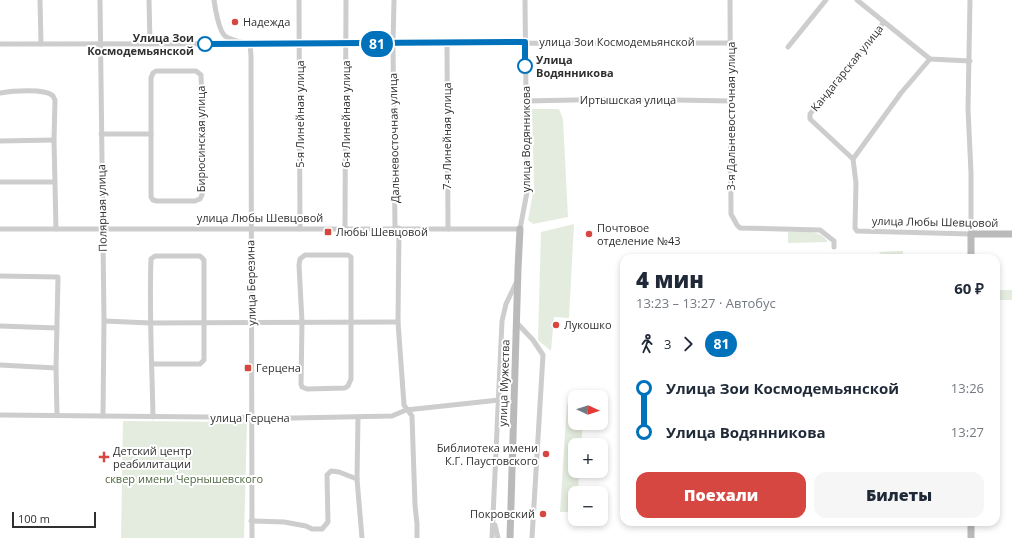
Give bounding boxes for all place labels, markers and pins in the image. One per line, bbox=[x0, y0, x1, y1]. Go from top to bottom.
place label: Надежда bbox=[243, 14, 290, 29]
marker: Надежда bbox=[230, 17, 240, 27]
place label: Улица Зои Космодемьянской bbox=[87, 30, 194, 58]
marker: Улица Зои Космодемьянской bbox=[197, 36, 213, 52]
place label: Улица Водянникова bbox=[536, 52, 614, 80]
marker: Улица Водянникова bbox=[517, 58, 533, 74]
place label: Почтовое отделение №43 bbox=[597, 220, 681, 248]
place label: Любы Шевцовой bbox=[336, 224, 428, 239]
marker: Любы Шевцовой bbox=[323, 227, 333, 237]
marker: Почтовое отделение №43 bbox=[584, 229, 594, 239]
place label: Лукошко bbox=[564, 317, 612, 332]
marker: Лукошко bbox=[551, 320, 561, 330]
place label: Герцена bbox=[256, 360, 301, 375]
marker: Герцена bbox=[243, 363, 253, 373]
place label: Библиотека имени К.Г. Паустовского bbox=[437, 440, 538, 468]
place label: Детский центр реабилитации bbox=[113, 443, 192, 471]
marker: Библиотека имени К.Г. Паустовского bbox=[541, 449, 551, 459]
marker: Детский центр реабилитации bbox=[98, 451, 110, 463]
place label: Покровский bbox=[470, 506, 535, 521]
marker: Покровский bbox=[538, 509, 548, 519]

